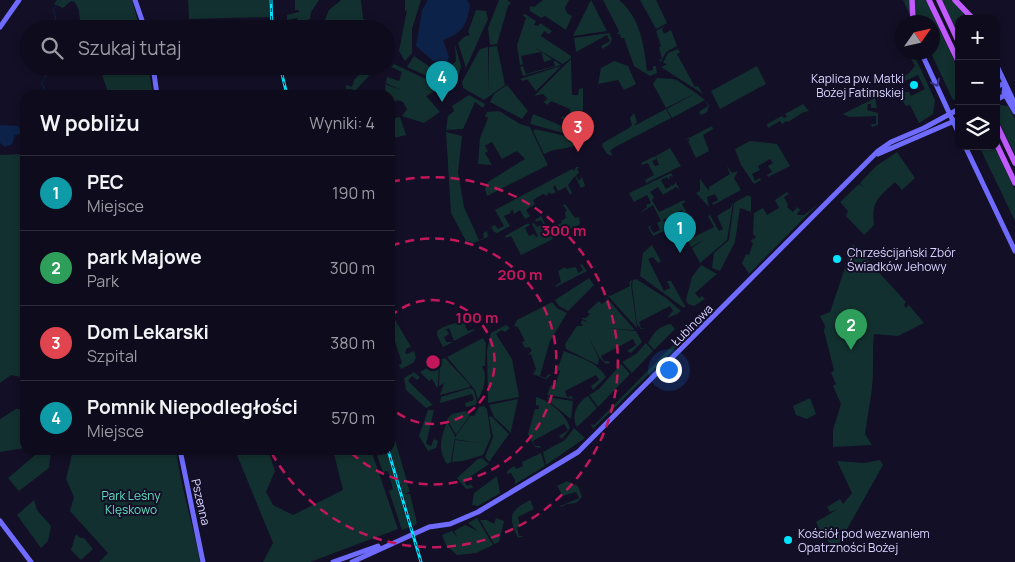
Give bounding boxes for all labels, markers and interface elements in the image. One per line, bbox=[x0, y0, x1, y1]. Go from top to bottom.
north arrow bbox=[895, 15, 940, 60]
map controls bbox=[955, 15, 1000, 150]
button: + bbox=[955, 15, 1000, 60]
search box bbox=[20, 20, 395, 75]
icon: search bbox=[38, 34, 66, 62]
text: Szukaj tutaj bbox=[78, 35, 181, 61]
button: − bbox=[955, 60, 1000, 105]
pin: 4 bbox=[426, 61, 458, 102]
place label: Kaplica pw. Matki Bożej Fatimskiej bbox=[811, 70, 904, 101]
one-way arrow bbox=[930, 78, 940, 87]
marker: Kaplica pw. Matki Bożej Fatimskiej bbox=[908, 79, 920, 91]
button: layers bbox=[955, 105, 1000, 150]
text: W pobliżu bbox=[40, 109, 140, 137]
pin: 3 bbox=[562, 111, 594, 152]
text: Wyniki: 4 bbox=[309, 112, 375, 134]
text: PEC bbox=[87, 169, 124, 195]
text: 1 bbox=[52, 182, 60, 204]
text: 190 m bbox=[332, 182, 375, 204]
text: Miejsce bbox=[87, 195, 144, 217]
pin: 1 bbox=[664, 212, 696, 253]
text: 300 m bbox=[542, 220, 586, 241]
text: park Majowe bbox=[87, 244, 202, 270]
place label: Chrześcijański Zbór Świadków Jehowy bbox=[847, 244, 956, 275]
marker: Chrześcijański Zbór Świadków Jehowy bbox=[831, 253, 843, 265]
text: 2 bbox=[51, 257, 61, 279]
text: 300 m bbox=[330, 257, 375, 279]
text: 200 m bbox=[497, 264, 543, 285]
text: Park bbox=[87, 270, 119, 292]
street label: Łubinowa bbox=[667, 300, 717, 350]
text: 100 m bbox=[456, 307, 498, 328]
pin: 2 bbox=[835, 309, 867, 350]
text: Dom Lekarski bbox=[87, 319, 209, 345]
text: 3 bbox=[51, 332, 61, 354]
text: 380 m bbox=[330, 332, 375, 354]
text: Szpital bbox=[87, 345, 138, 367]
centre of rings bbox=[424, 353, 442, 371]
your location bbox=[656, 357, 682, 383]
text: Pomnik Niepodległości bbox=[87, 394, 298, 420]
text: 4 bbox=[51, 407, 61, 429]
text: 570 m bbox=[331, 407, 375, 429]
text: Miejsce bbox=[87, 420, 144, 442]
street label: Pszenna bbox=[187, 477, 215, 527]
park label: Park Leśny Klęskowo bbox=[102, 487, 161, 518]
place label: Kościół pod wezwaniem Opatrzności Bożej bbox=[798, 525, 930, 556]
marker: Kościół pod wezwaniem Opatrzności Bożej bbox=[782, 534, 794, 546]

